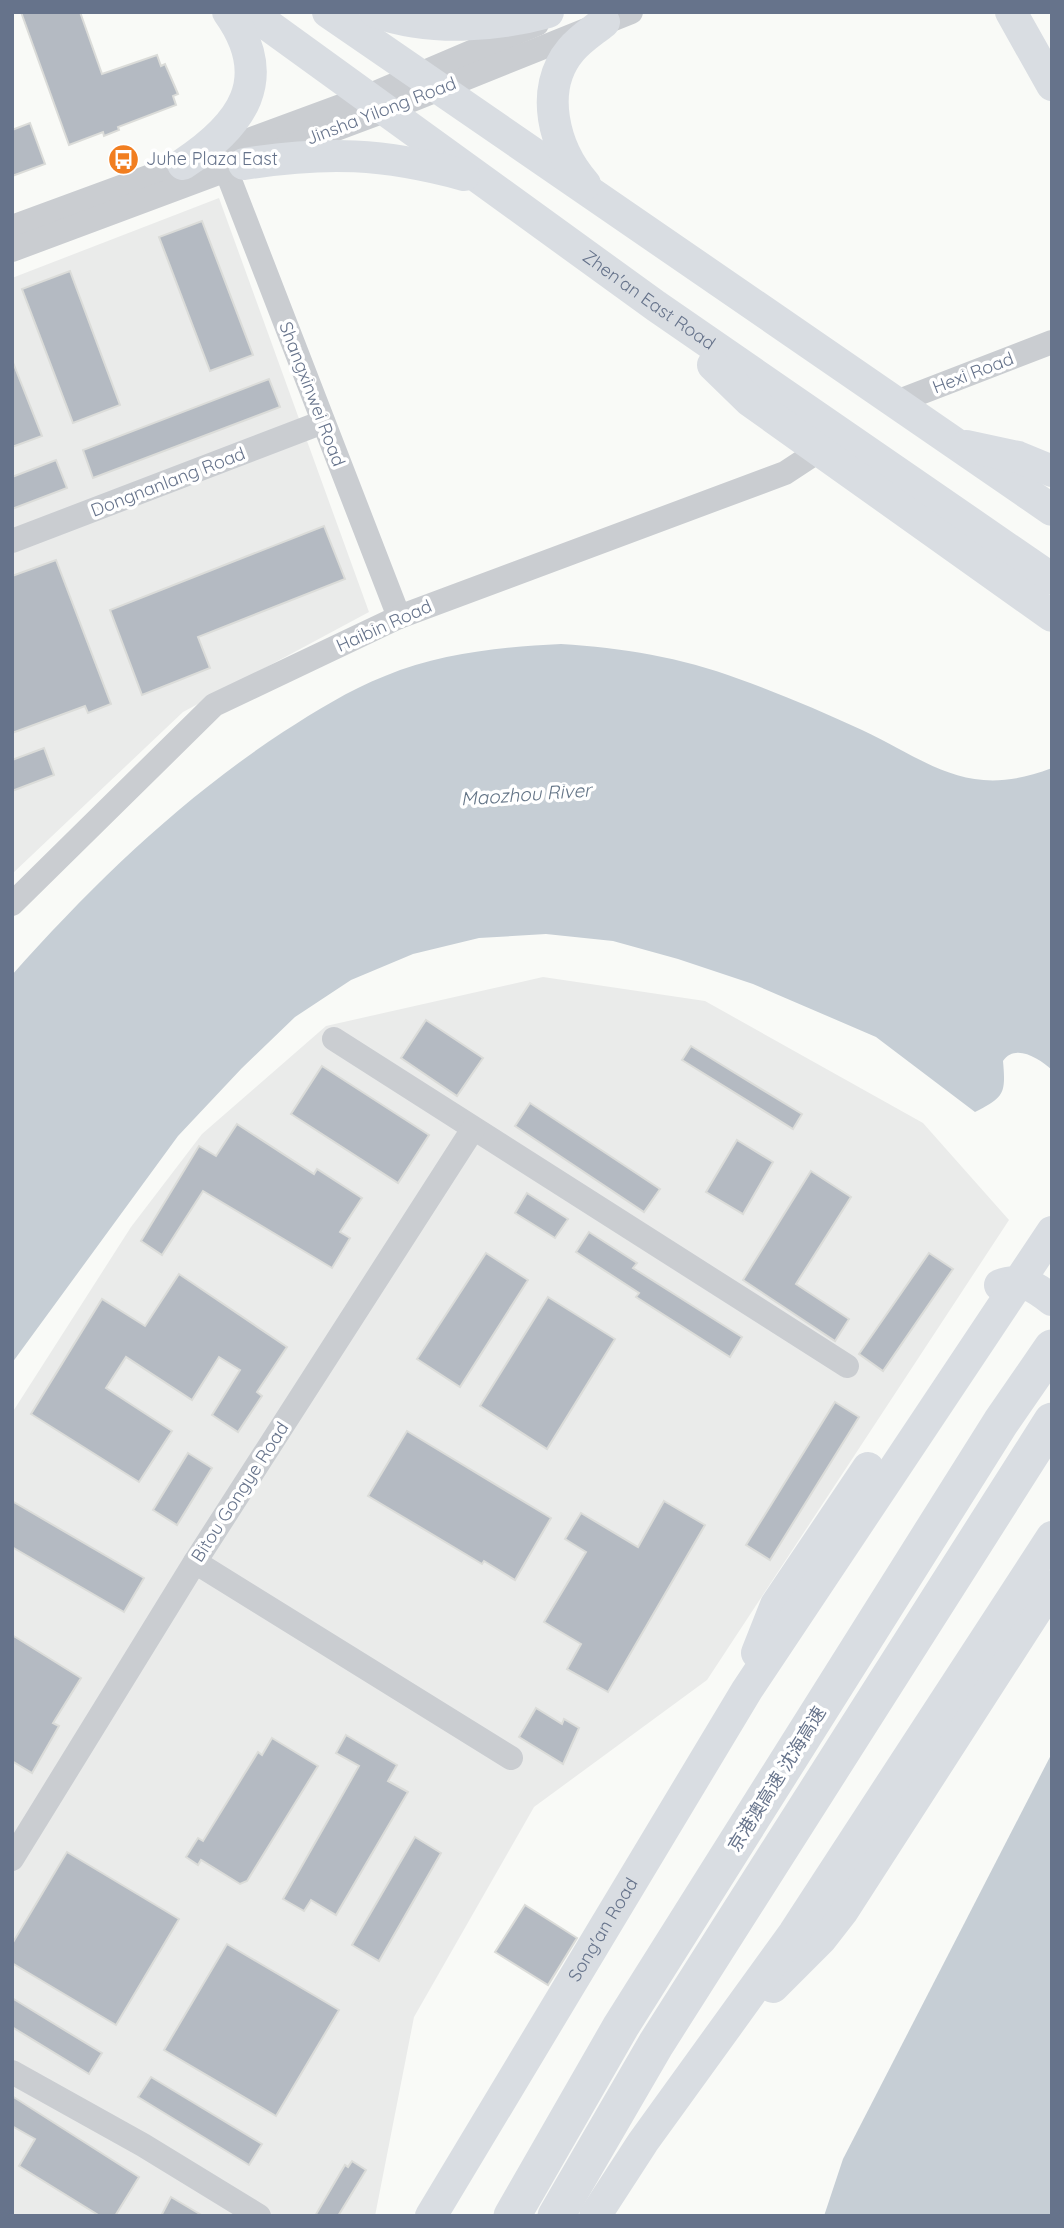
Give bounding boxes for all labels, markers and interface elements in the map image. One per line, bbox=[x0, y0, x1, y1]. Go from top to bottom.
street label: Jinsha Yilong Road bbox=[302, 71, 459, 150]
bus stop icon: Juhe Plaza East bbox=[106, 142, 140, 176]
place label: Juhe Plaza East bbox=[146, 147, 278, 170]
street label: Zhen'an East Road bbox=[578, 245, 720, 354]
street label: Shangxinwei Road bbox=[274, 318, 351, 469]
street label: Hexi Road bbox=[929, 347, 1017, 399]
street label: Dongnanlang Road bbox=[87, 441, 248, 522]
street label: Haibin Road bbox=[332, 594, 435, 657]
water label: Maozhou River bbox=[460, 777, 595, 811]
street label: Bitou Gongye Road bbox=[186, 1417, 293, 1566]
street label: 京港澳高速 沈海高速 bbox=[723, 1702, 831, 1856]
street label: Song'an Road bbox=[563, 1873, 643, 1986]

